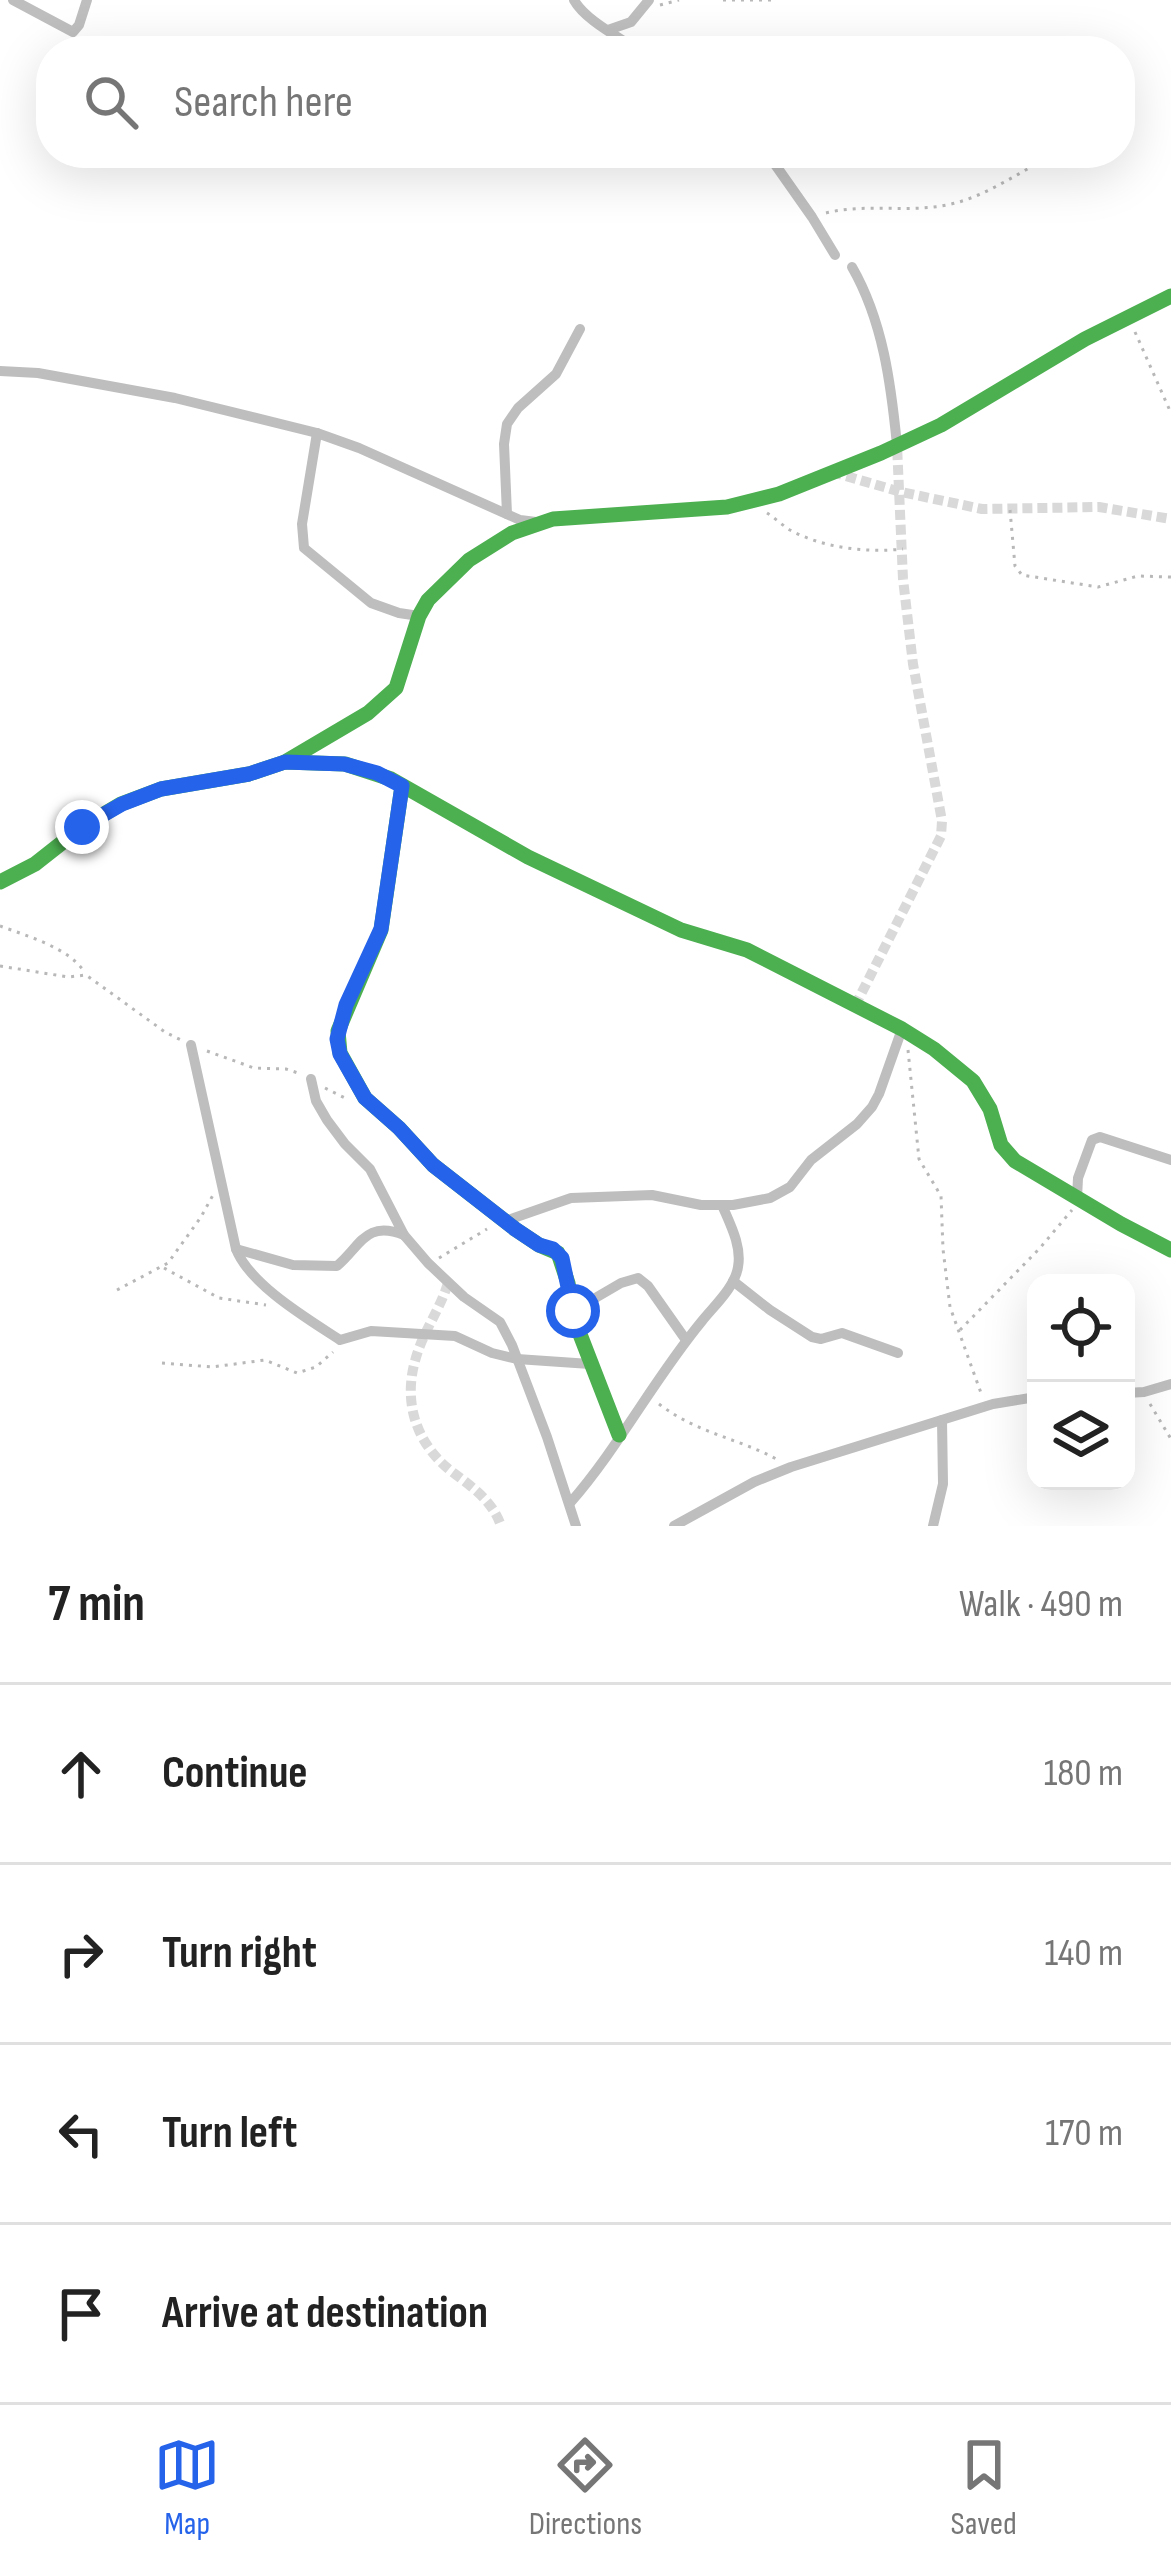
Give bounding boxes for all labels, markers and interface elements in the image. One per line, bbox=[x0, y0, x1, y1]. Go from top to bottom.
search box bbox=[36, 36, 1135, 168]
icon: search bbox=[78, 69, 144, 135]
text: Search here bbox=[174, 75, 353, 130]
route end bbox=[55, 800, 109, 854]
map controls bbox=[1027, 1274, 1135, 1490]
button: locate bbox=[1027, 1274, 1135, 1382]
route start bbox=[546, 1284, 600, 1338]
button: layers bbox=[1027, 1382, 1135, 1490]
text: 7 min bbox=[48, 1574, 145, 1635]
text: Walk · 490 m bbox=[959, 1581, 1123, 1628]
icon: ahead bbox=[48, 1741, 114, 1807]
text: Continue bbox=[162, 1746, 308, 1801]
text: 180 m bbox=[1044, 1750, 1123, 1797]
icon: right bbox=[48, 1921, 114, 1987]
text: Turn right bbox=[162, 1926, 317, 1981]
text: 140 m bbox=[1044, 1930, 1123, 1977]
icon: left bbox=[48, 2101, 114, 2167]
text: Turn left bbox=[162, 2106, 297, 2161]
text: 170 m bbox=[1045, 2110, 1123, 2157]
icon: arrive bbox=[48, 2281, 114, 2347]
text: Arrive at destination bbox=[162, 2286, 488, 2341]
tab: Map bbox=[154, 2432, 220, 2544]
tab: Directions bbox=[529, 2432, 642, 2544]
tab: Saved bbox=[951, 2432, 1017, 2544]

